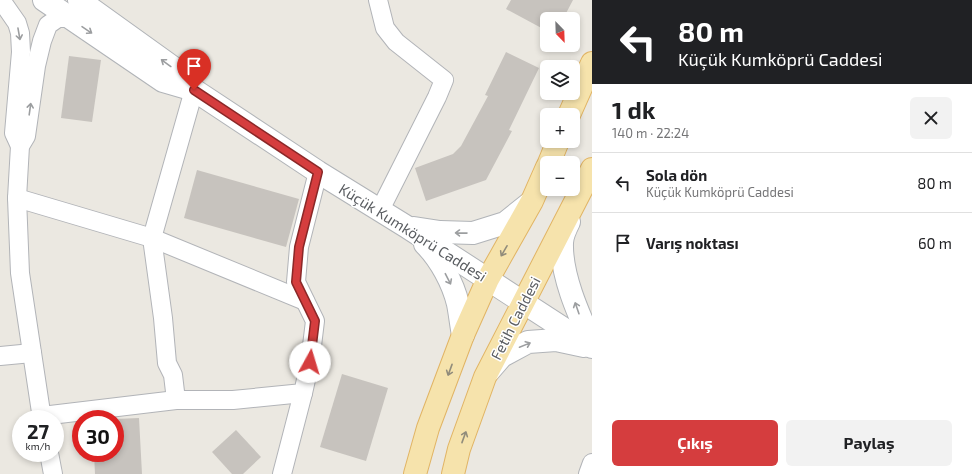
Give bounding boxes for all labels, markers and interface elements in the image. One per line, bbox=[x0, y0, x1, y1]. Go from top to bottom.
north arrow bbox=[540, 12, 580, 52]
map controls bbox=[540, 12, 580, 196]
text: 80 m bbox=[678, 14, 744, 48]
icon: left bbox=[612, 16, 664, 68]
one-way arrow bbox=[81, 26, 92, 34]
one-way arrow bbox=[15, 27, 23, 40]
text: Küçük Kumköprü Caddesi bbox=[678, 48, 883, 70]
pin bbox=[177, 49, 211, 90]
icon: arrive bbox=[183, 55, 205, 77]
one-way arrow bbox=[161, 59, 172, 67]
button: layers bbox=[540, 60, 580, 100]
text: 1 dk bbox=[612, 95, 655, 124]
button: close bbox=[910, 97, 952, 139]
one-way arrow bbox=[26, 103, 34, 116]
button: + bbox=[540, 108, 580, 148]
text: 140 m · 22:24 bbox=[612, 125, 689, 141]
button: − bbox=[540, 156, 580, 196]
text: Sola dön bbox=[646, 166, 707, 184]
icon: left bbox=[612, 172, 634, 194]
text: 80 m bbox=[917, 174, 952, 192]
street label: Küçük Kumköprü Caddesi bbox=[335, 179, 490, 286]
text: Küçük Kumköprü Caddesi bbox=[646, 184, 794, 200]
one-way arrow bbox=[455, 229, 468, 236]
icon: arrive bbox=[612, 232, 634, 254]
text: Varış noktası bbox=[646, 234, 739, 252]
text: 60 m bbox=[918, 234, 952, 252]
one-way arrow bbox=[499, 245, 507, 257]
one-way arrow bbox=[445, 272, 452, 284]
street label: Fetih Caddesi bbox=[486, 273, 544, 363]
one-way arrow bbox=[572, 303, 580, 315]
one-way arrow bbox=[519, 340, 531, 348]
position arrow bbox=[289, 341, 331, 383]
one-way arrow bbox=[446, 363, 453, 376]
speed limit sign: 30 bbox=[72, 410, 124, 462]
text: 27 bbox=[27, 419, 49, 443]
button: Çıkış bbox=[612, 420, 778, 466]
button: Paylaş bbox=[786, 420, 952, 466]
one-way arrow bbox=[460, 431, 468, 443]
text: km/h bbox=[26, 440, 50, 452]

